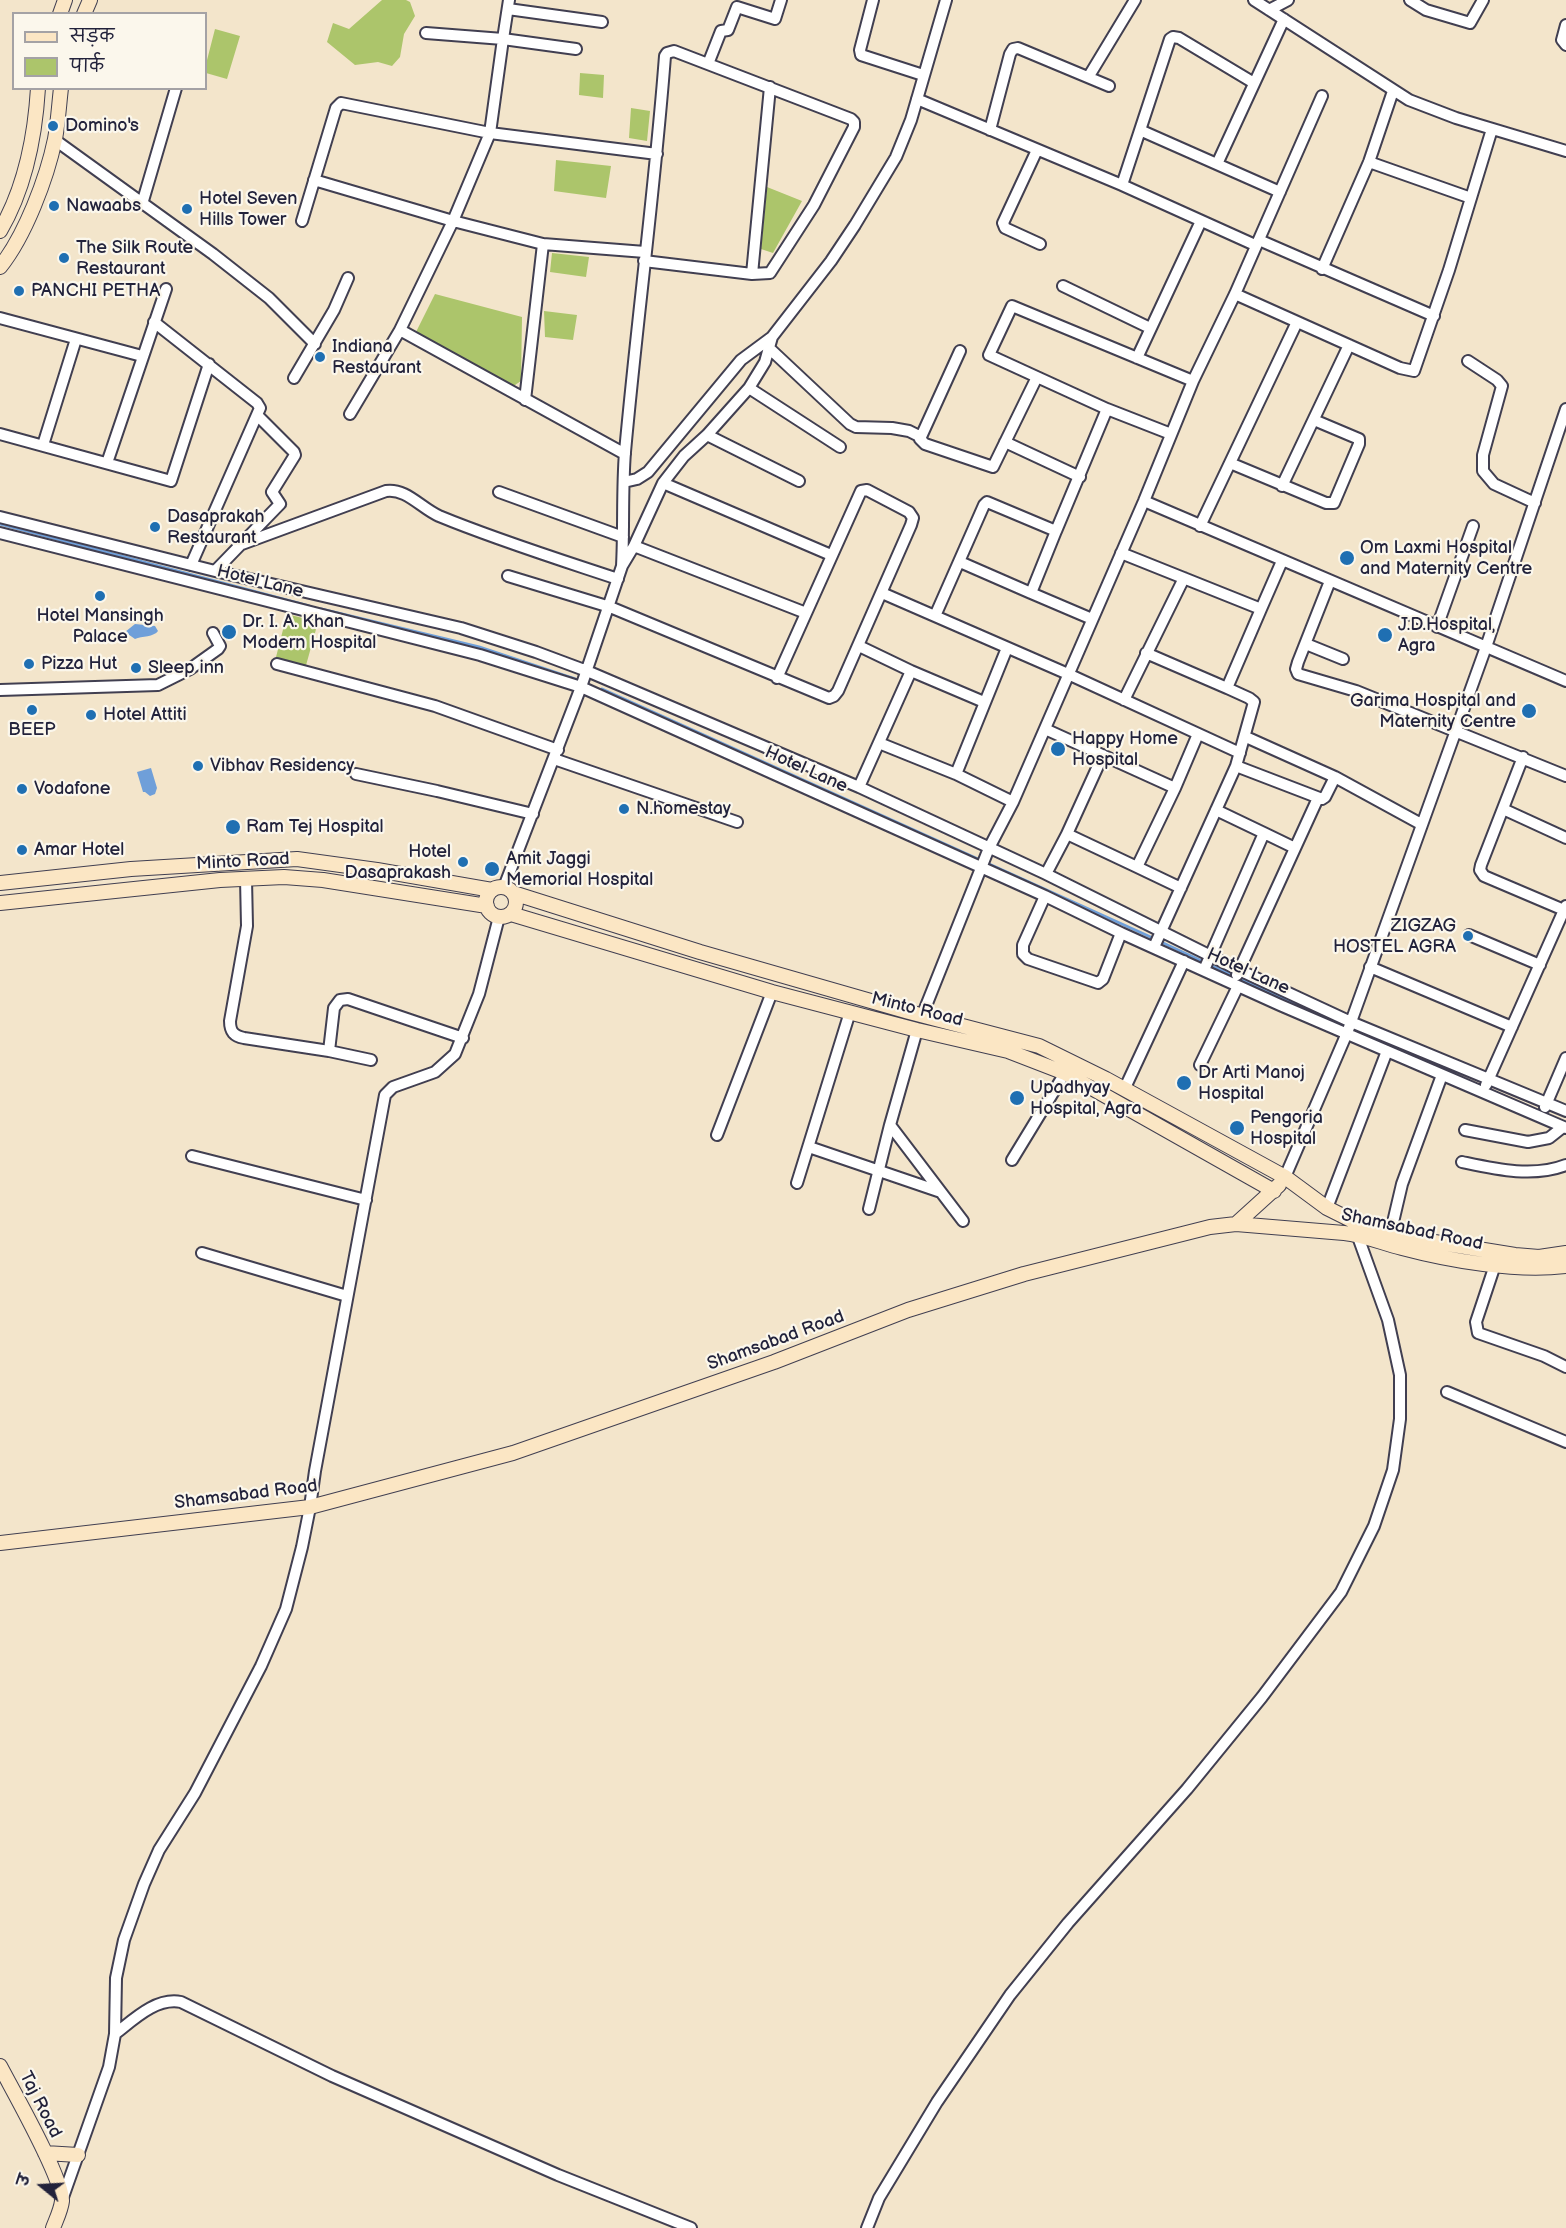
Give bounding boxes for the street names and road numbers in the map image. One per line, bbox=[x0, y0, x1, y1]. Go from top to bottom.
street label: Hotel Lane bbox=[214, 561, 306, 603]
street label: Hotel Lane bbox=[761, 742, 851, 798]
street label: Minto Road bbox=[196, 849, 290, 875]
street label: Hotel Lane bbox=[1203, 944, 1293, 1000]
street label: Minto Road bbox=[869, 988, 965, 1032]
street label: Shamsabad Road bbox=[1339, 1204, 1485, 1256]
street label: Shamsabad Road bbox=[705, 1306, 847, 1376]
street label: Shamsabad Road bbox=[173, 1476, 319, 1514]
street label: Taj Road bbox=[14, 2068, 66, 2142]

